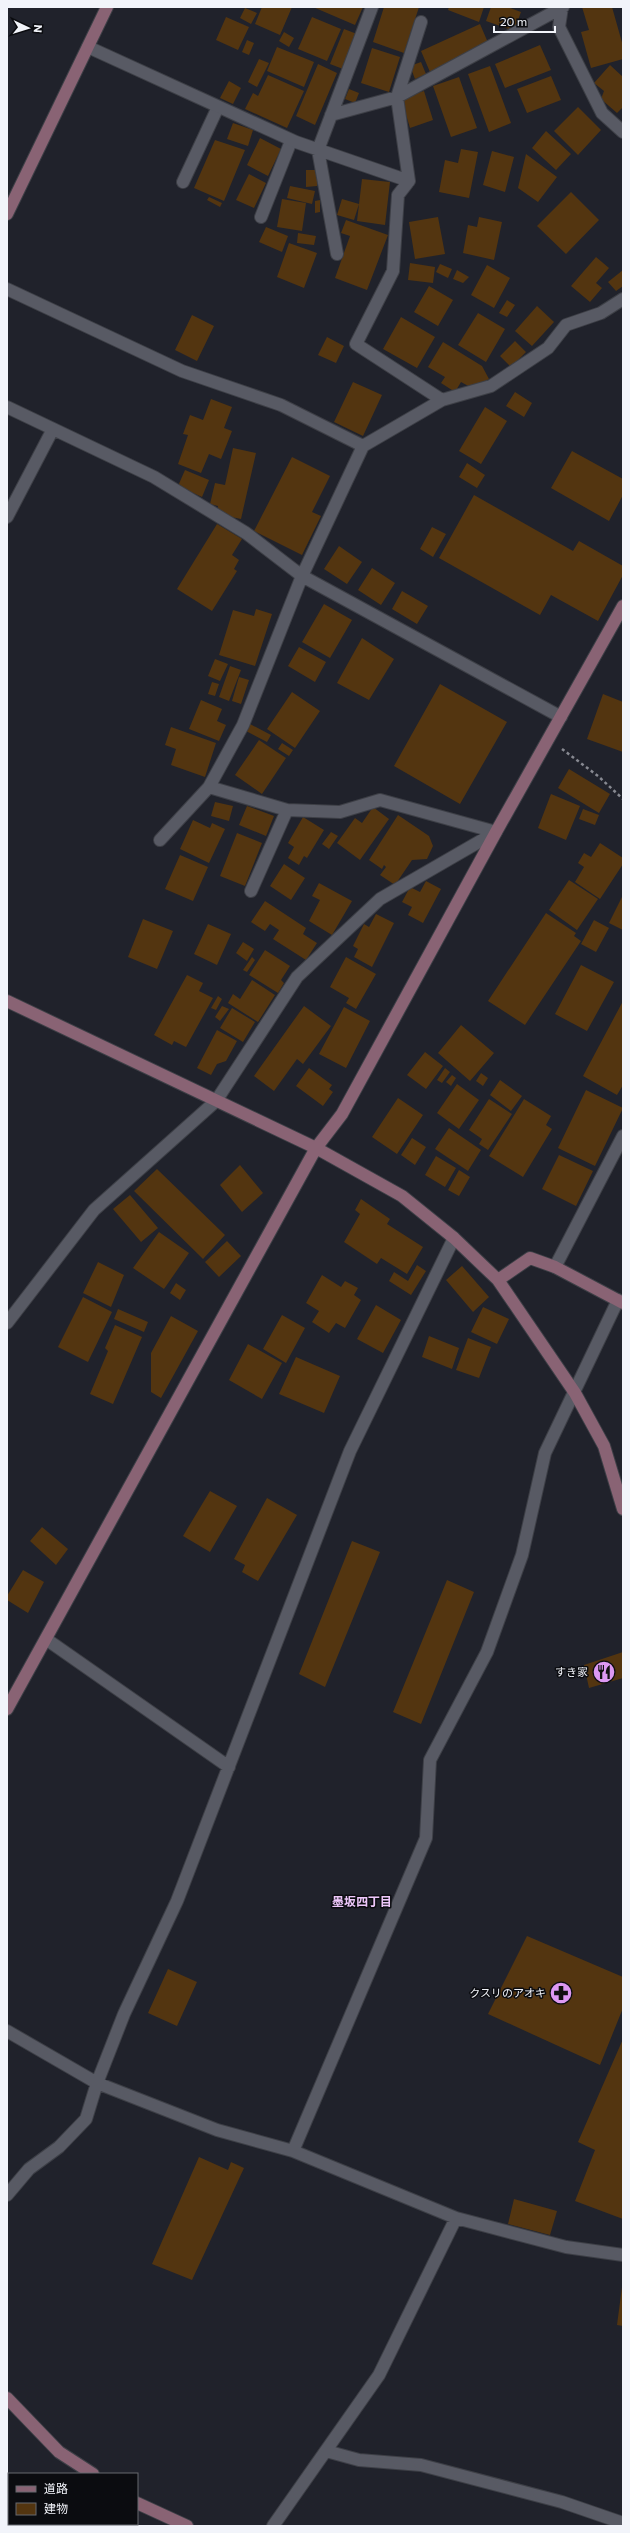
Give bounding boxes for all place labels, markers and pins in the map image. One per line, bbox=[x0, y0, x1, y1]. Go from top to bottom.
restaurant icon: すき家 bbox=[591, 1659, 617, 1685]
place label: すき家 bbox=[555, 1665, 588, 1678]
pharmacy icon: クスリのアオキ bbox=[548, 1980, 574, 2006]
place label: クスリのアオキ bbox=[469, 1986, 546, 1999]

